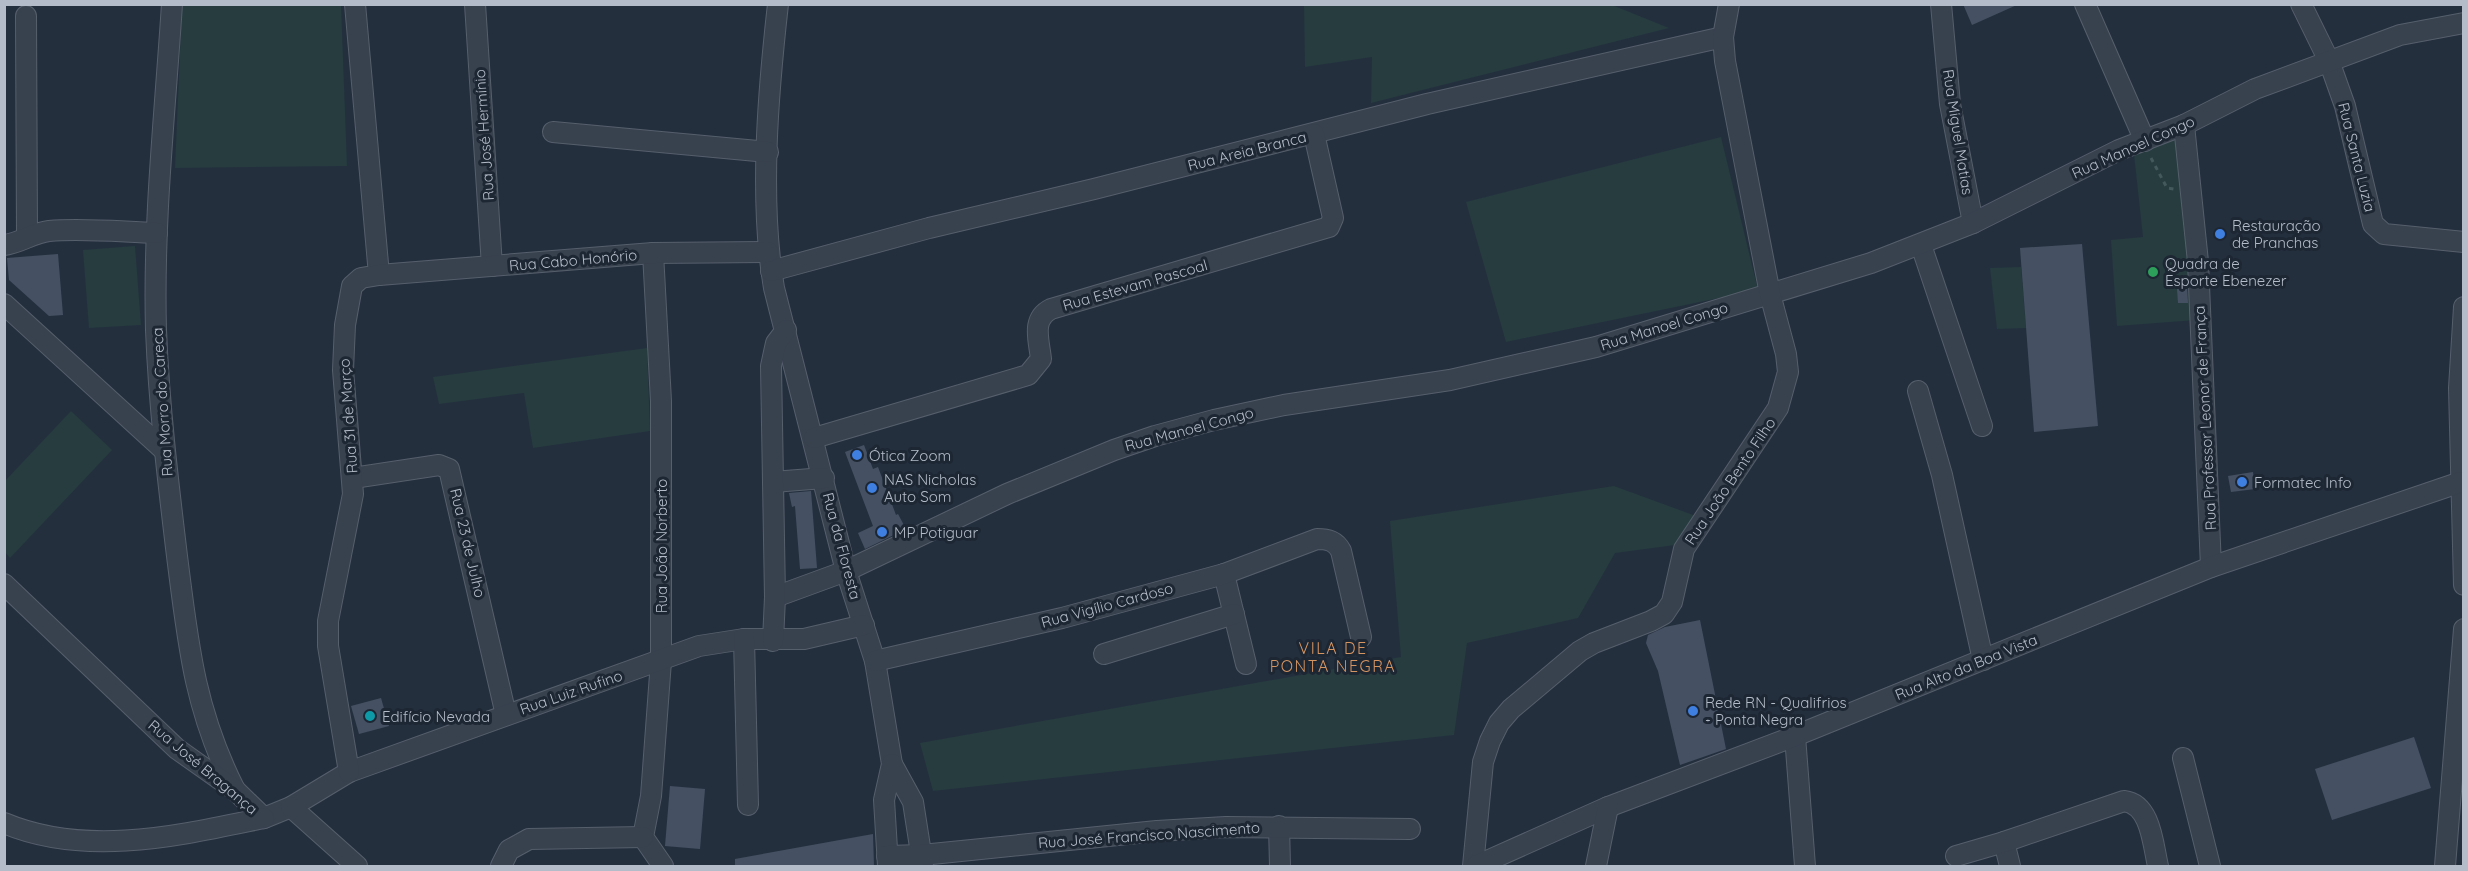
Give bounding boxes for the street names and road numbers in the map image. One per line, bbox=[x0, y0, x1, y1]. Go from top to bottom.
street label: Rua Miguel Matias bbox=[1939, 68, 1977, 196]
street label: Rua José Hermínio bbox=[470, 69, 498, 201]
street label: Rua Santa Luzia bbox=[2334, 100, 2380, 214]
street label: Rua Manoel Congo bbox=[2069, 111, 2197, 183]
street label: Rua Areia Branca bbox=[1186, 127, 1308, 175]
street label: Rua Cabo Honório bbox=[508, 245, 638, 275]
street label: Rua Estevam Pascoal bbox=[1060, 255, 1210, 315]
street label: Rua Manoel Congo bbox=[1598, 298, 1730, 354]
street label: Rua Professor Leonor de França bbox=[2190, 305, 2220, 531]
street label: Rua Morro do Careca bbox=[147, 327, 177, 477]
street label: Rua 31 de Março bbox=[335, 358, 361, 474]
street label: Rua Manoel Congo bbox=[1123, 403, 1255, 455]
street label: Rua João Bento Filho bbox=[1680, 414, 1780, 548]
street label: Rua João Norberto bbox=[652, 479, 671, 613]
street label: Rua 23 de Julho bbox=[446, 486, 490, 600]
street label: Rua da Floresta bbox=[819, 490, 865, 602]
street label: Rua Vigílio Cardoso bbox=[1039, 578, 1175, 632]
street label: Rua Alto da Boa Vista bbox=[1892, 630, 2040, 704]
street label: Rua Luiz Rufino bbox=[517, 666, 625, 718]
street label: Rua José Bragança bbox=[144, 716, 262, 818]
street label: Rua José Francisco Nascimento bbox=[1037, 818, 1261, 852]

